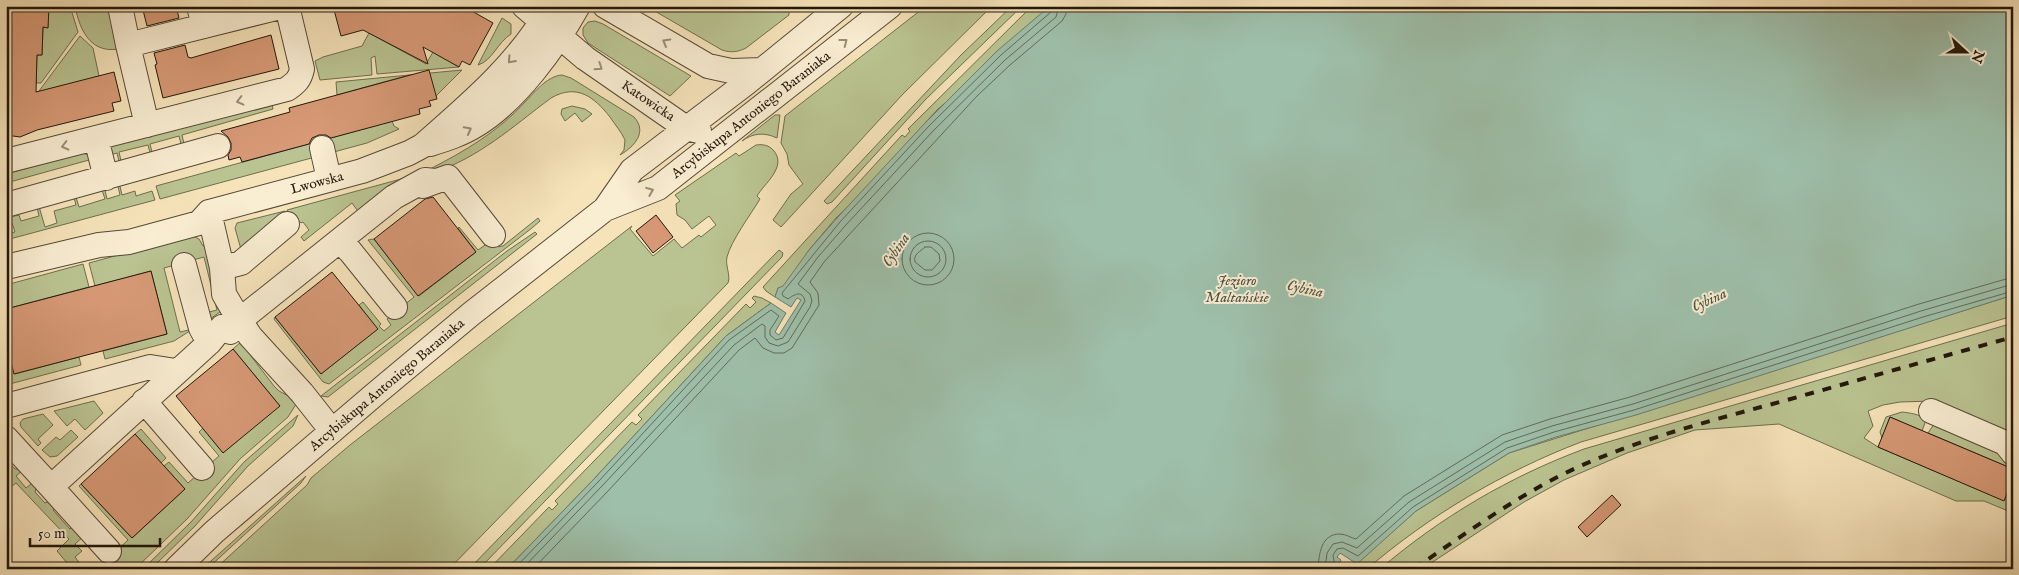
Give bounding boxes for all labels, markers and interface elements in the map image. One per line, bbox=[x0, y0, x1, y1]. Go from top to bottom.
north arrow bbox=[1942, 28, 1992, 78]
one-way arrow bbox=[662, 38, 671, 48]
one-way arrow bbox=[838, 40, 847, 48]
text: N bbox=[1967, 46, 1988, 65]
street label: Arcybiskupa Antoniego Baraniaka bbox=[667, 47, 835, 183]
one-way arrow bbox=[508, 55, 517, 64]
one-way arrow bbox=[594, 61, 603, 71]
street label: Katowicka bbox=[618, 77, 679, 126]
one-way arrow bbox=[235, 95, 244, 106]
one-way arrow bbox=[463, 126, 472, 136]
one-way arrow bbox=[61, 140, 70, 151]
street label: Lwowska bbox=[289, 167, 346, 199]
one-way arrow bbox=[645, 187, 654, 198]
water label: Cybina bbox=[878, 229, 914, 270]
water label: Jezioro Maltańskie bbox=[1205, 271, 1269, 307]
water label: Cybina bbox=[1285, 276, 1325, 302]
water label: Cybina bbox=[1688, 284, 1730, 316]
street label: Arcybiskupa Antoniego Baraniaka bbox=[305, 314, 469, 456]
scale bar bbox=[30, 515, 160, 547]
text: 50 m bbox=[38, 524, 66, 543]

